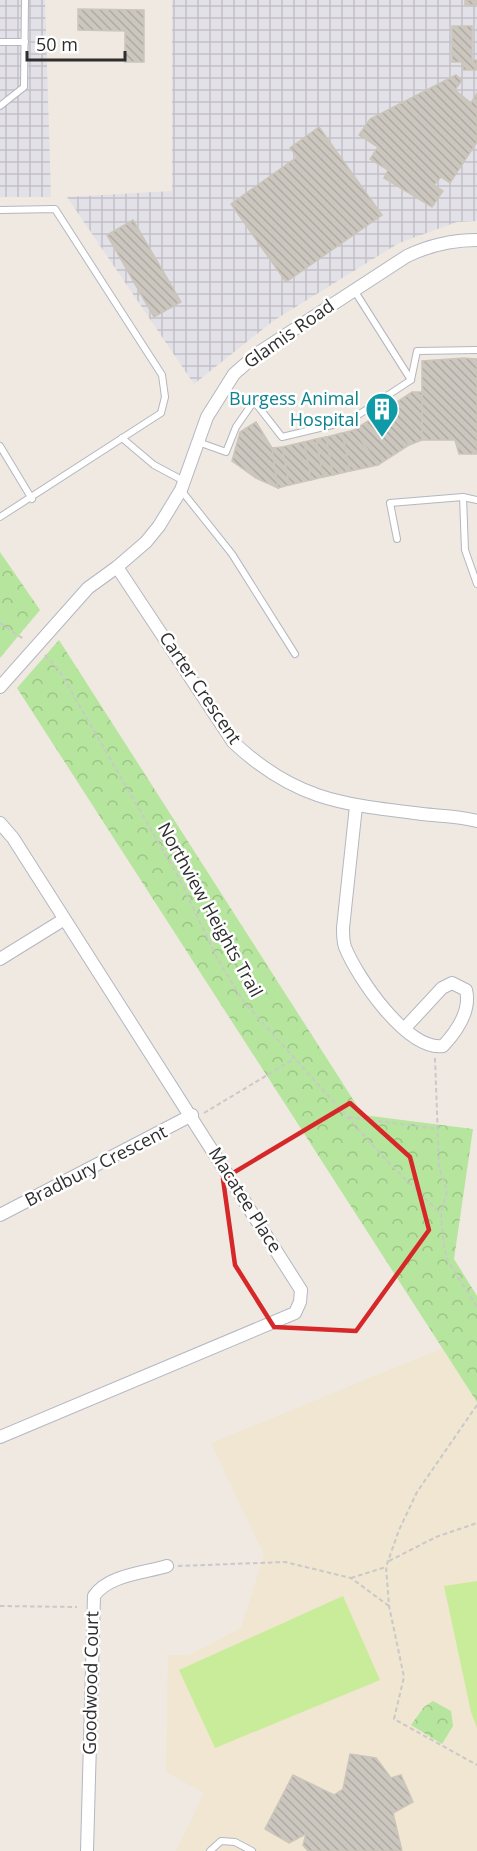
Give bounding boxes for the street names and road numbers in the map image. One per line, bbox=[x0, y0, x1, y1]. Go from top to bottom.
street label: Glamis Road bbox=[239, 293, 338, 373]
street label: Carter Crescent bbox=[154, 626, 247, 748]
street label: Northview Heights Trail bbox=[153, 818, 269, 1001]
street label: Bradbury Crescent bbox=[20, 1119, 171, 1211]
street label: Macatee Place bbox=[204, 1142, 288, 1257]
street label: Goodwood Court bbox=[77, 1611, 103, 1755]

